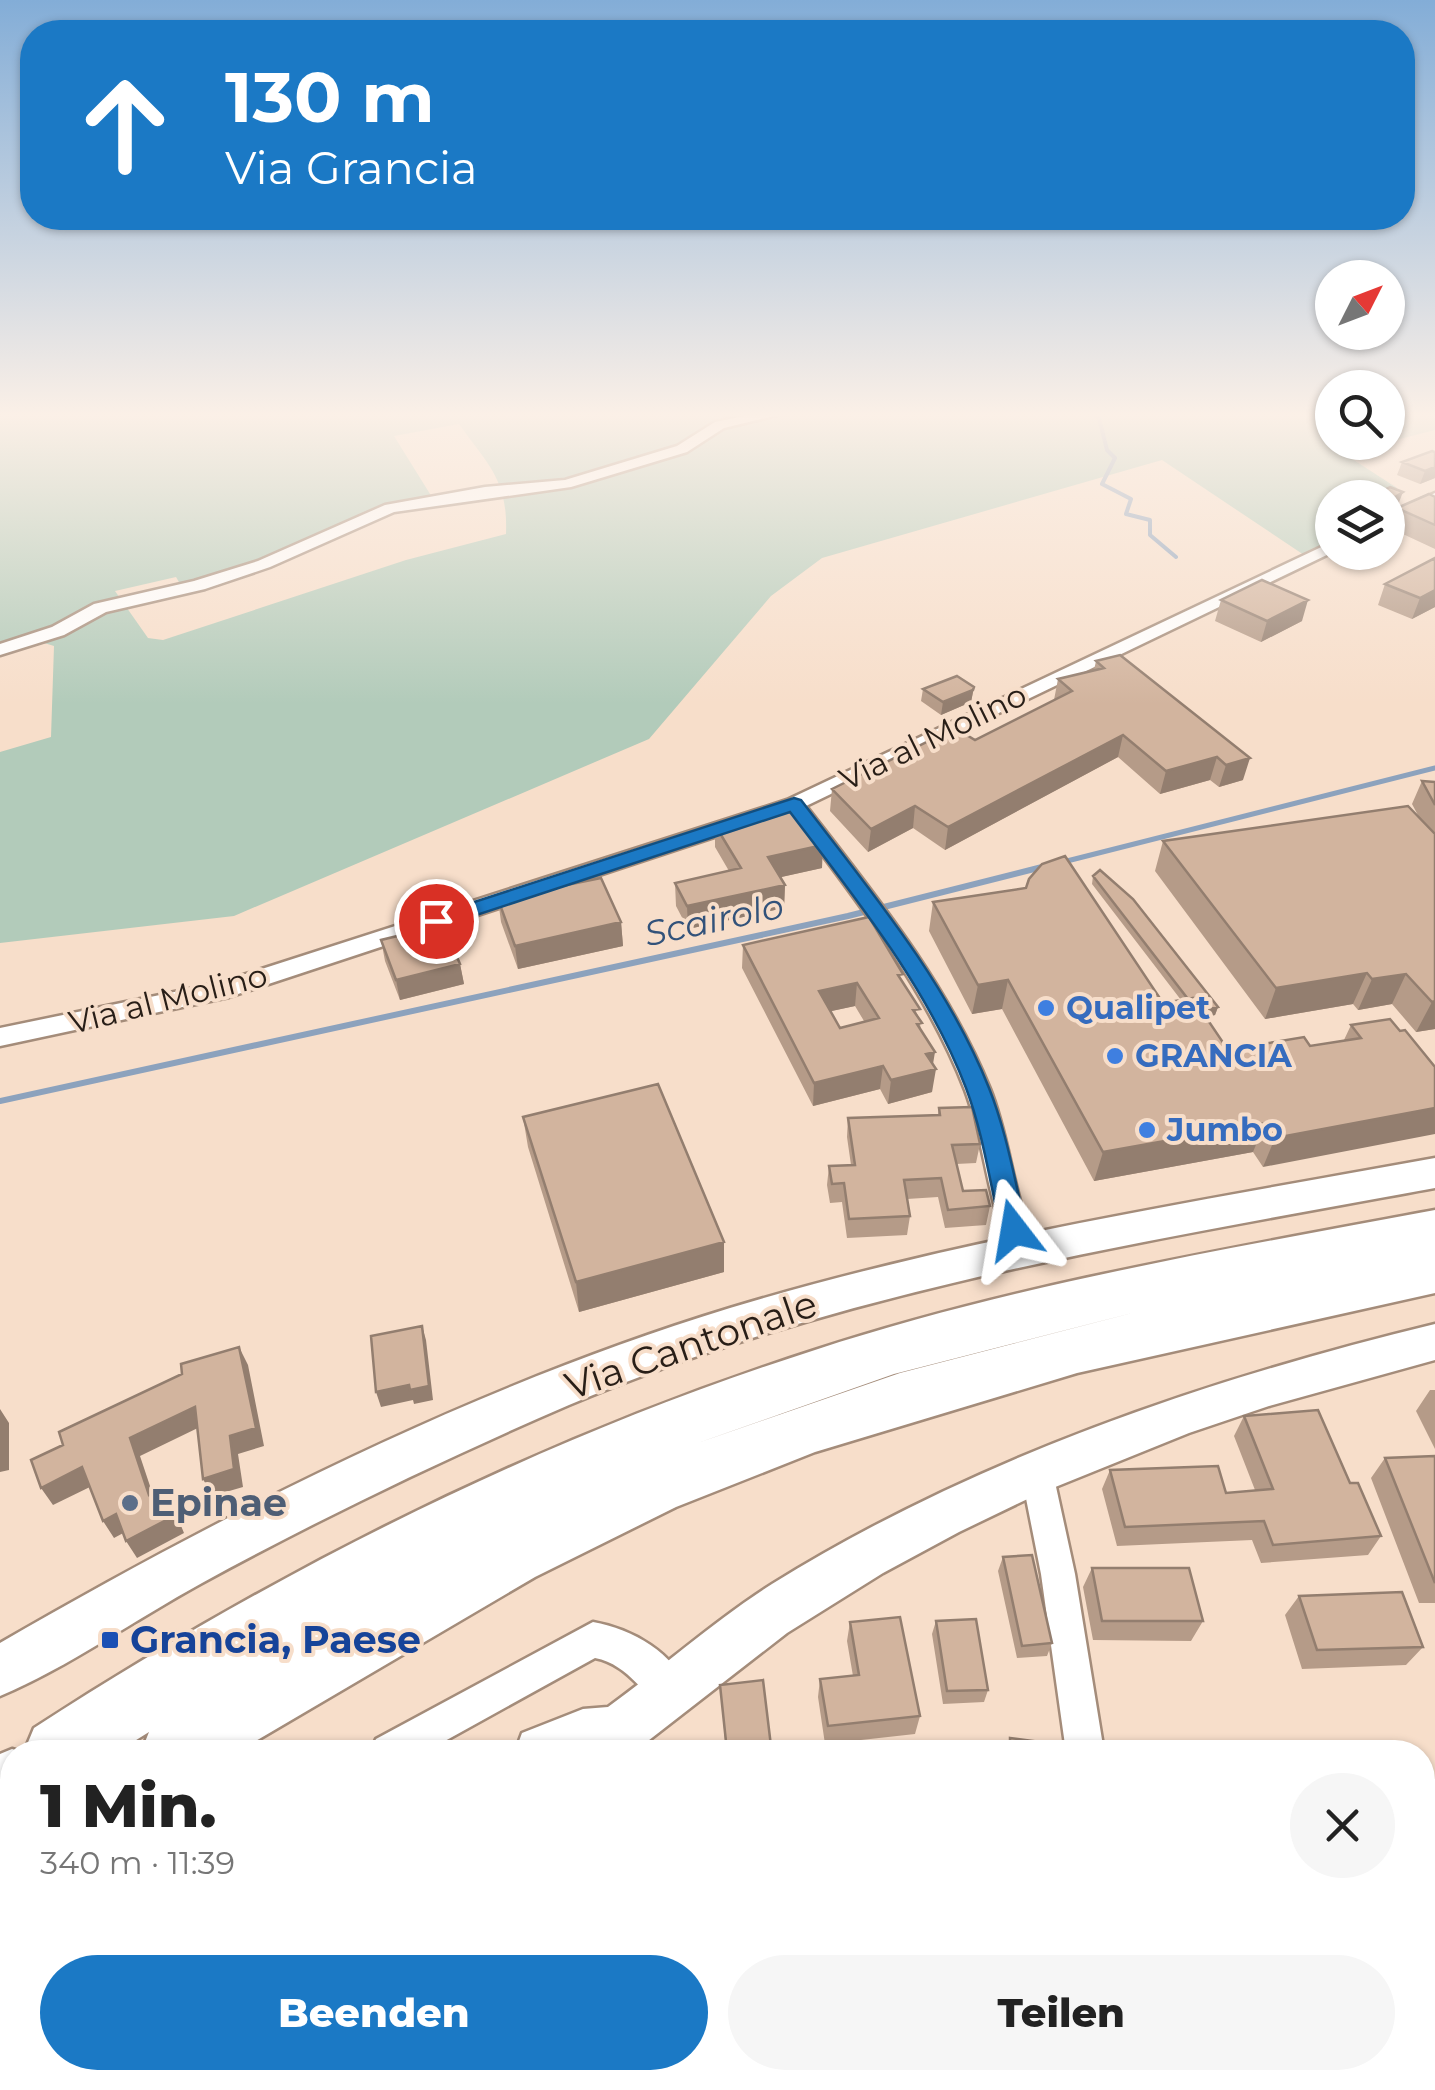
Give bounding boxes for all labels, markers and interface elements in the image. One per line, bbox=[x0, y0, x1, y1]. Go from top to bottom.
text: 130 m bbox=[225, 54, 435, 140]
icon: ahead bbox=[60, 60, 190, 190]
text: Via Grancia bbox=[225, 140, 478, 195]
north arrow bbox=[1315, 260, 1405, 350]
map controls bbox=[1315, 260, 1405, 570]
button: search bbox=[1315, 370, 1405, 460]
button: layers bbox=[1315, 480, 1405, 570]
street label: Via al Molino bbox=[833, 675, 1033, 799]
pin bbox=[394, 879, 479, 964]
water label: Scairolo bbox=[640, 884, 787, 955]
icon: arrive bbox=[409, 894, 464, 949]
street label: Via al Molino bbox=[65, 955, 271, 1042]
place label: Qualipet bbox=[1066, 988, 1210, 1027]
marker: Qualipet bbox=[1035, 997, 1057, 1019]
place label: GRANCIA bbox=[1135, 1036, 1292, 1075]
marker: GRANCIA bbox=[1104, 1045, 1126, 1067]
place label: Jumbo bbox=[1166, 1110, 1283, 1149]
marker: Jumbo bbox=[1136, 1119, 1158, 1141]
position arrow bbox=[962, 1178, 1066, 1282]
street label: Via Cantonale bbox=[559, 1279, 823, 1410]
place label: Epinae bbox=[150, 1479, 287, 1526]
marker: Epinae bbox=[119, 1492, 141, 1514]
place label: Grancia, Paese bbox=[130, 1616, 421, 1663]
marker: Grancia, Paese bbox=[99, 1629, 121, 1651]
text: 1 Min. bbox=[40, 1769, 217, 1842]
button: close bbox=[1290, 1773, 1395, 1878]
text: 340 m · 11:39 bbox=[40, 1843, 235, 1882]
button: Beenden bbox=[40, 1955, 708, 2070]
button: Teilen bbox=[728, 1955, 1395, 2070]

